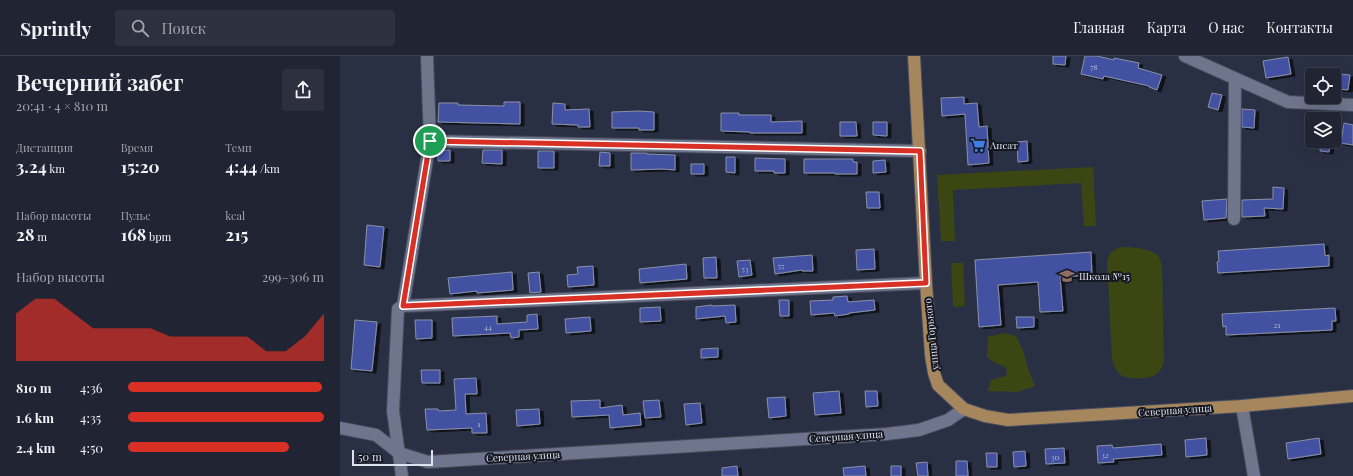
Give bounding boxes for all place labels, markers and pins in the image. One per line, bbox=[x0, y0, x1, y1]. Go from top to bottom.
pin bbox=[413, 124, 447, 158]
supermarket icon: Ансат bbox=[969, 136, 987, 154]
place label: Ансат bbox=[989, 138, 1018, 152]
school or university icon: Школа №15 bbox=[1058, 267, 1076, 285]
place label: Школа №15 bbox=[1079, 269, 1130, 283]

